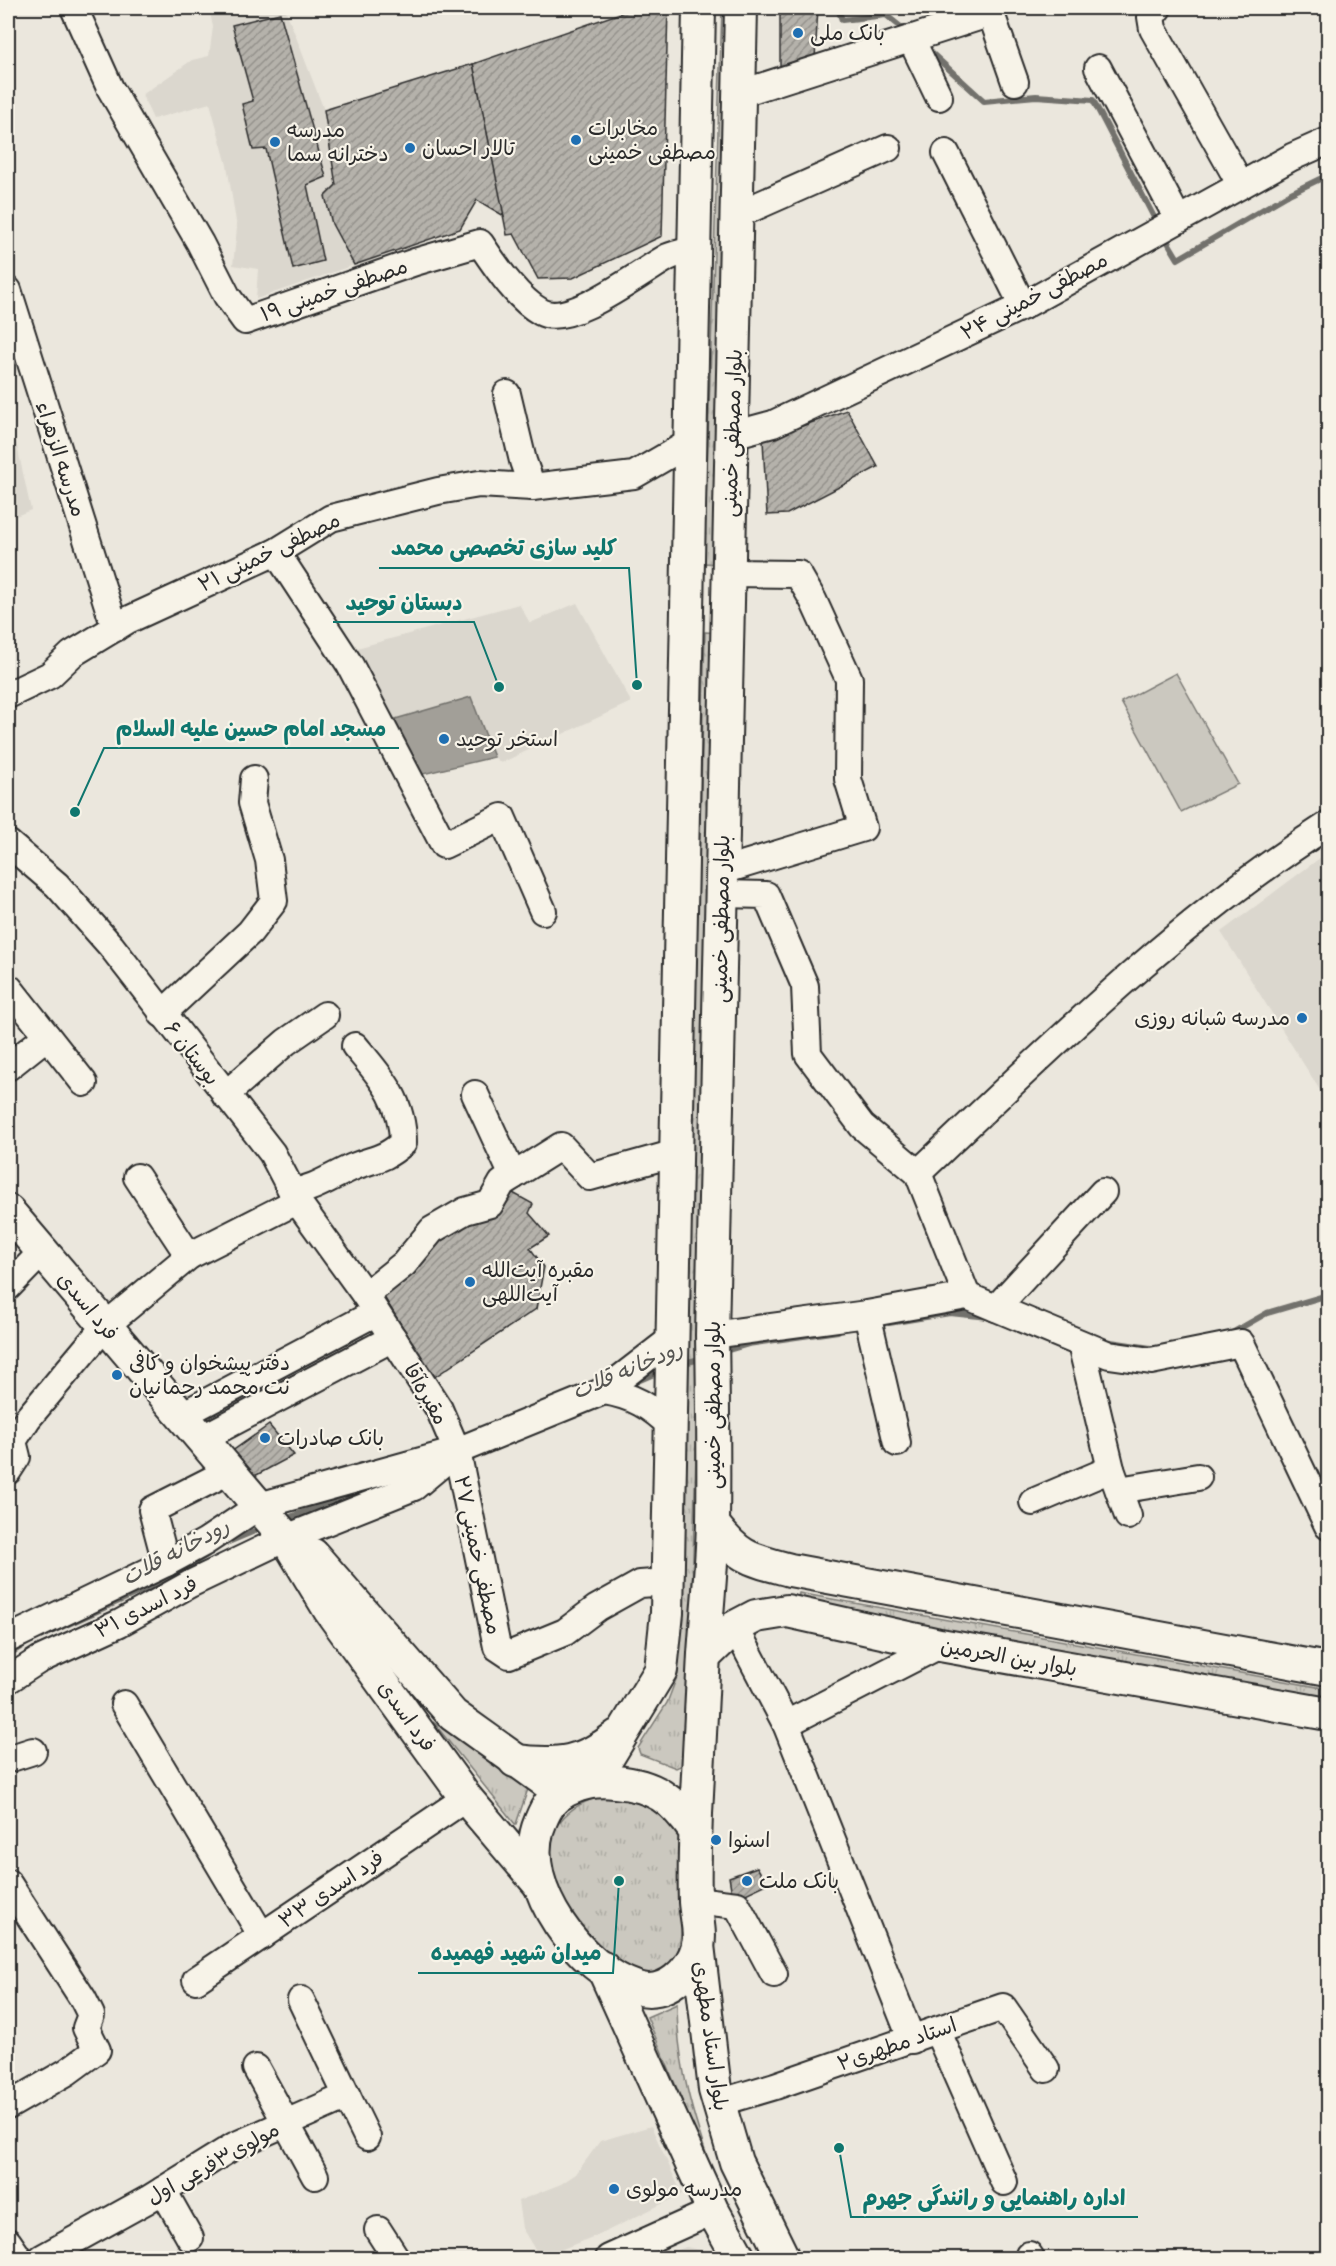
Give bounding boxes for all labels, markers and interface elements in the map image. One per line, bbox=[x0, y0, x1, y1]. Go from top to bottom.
place label: بانک ملی bbox=[810, 20, 885, 47]
marker: بانک ملی bbox=[791, 26, 805, 40]
place label: مخابرات مصطفی خمینی bbox=[588, 115, 716, 166]
place label: مدرسه دخترانه سما bbox=[287, 117, 389, 167]
marker: مخابرات مصطفی خمینی bbox=[569, 133, 583, 147]
marker: مدرسه دخترانه سما bbox=[268, 135, 282, 149]
place label: تالار احسان bbox=[422, 135, 516, 161]
marker: تالار احسان bbox=[403, 141, 417, 155]
street label: مصطفی خمینی ۲۴ bbox=[956, 246, 1112, 347]
street label: مصطفی خمینی ۱۹ bbox=[257, 253, 411, 328]
street label: بلوار مصطفی خمینی bbox=[716, 348, 749, 518]
street label: مدرسه الزهراء bbox=[30, 398, 92, 520]
street label: مصطفی خمینی ۲۱ bbox=[194, 506, 345, 599]
callout: کلید سازی تخصصی محمد bbox=[379, 528, 629, 568]
text: کلید سازی تخصصی محمد bbox=[391, 534, 617, 562]
callout: دبستان توحید bbox=[333, 582, 474, 622]
text: دبستان توحید bbox=[345, 589, 463, 617]
callout: مسجد امام حسین علیه السلام bbox=[104, 708, 399, 748]
text: مسجد امام حسین علیه السلام bbox=[116, 715, 386, 745]
place label: استخر توحید bbox=[456, 726, 558, 752]
marker: استخر توحید bbox=[437, 732, 451, 746]
street label: بلوار مصطفی خمینی bbox=[707, 835, 736, 1003]
place label: مدرسه شبانه روزی bbox=[1134, 1005, 1290, 1031]
marker: مدرسه شبانه روزی bbox=[1295, 1011, 1309, 1025]
street label: بوستان ۶ bbox=[159, 1015, 225, 1091]
place label: مقبره آیت‌الله آیت‌اللهی bbox=[482, 1257, 595, 1308]
street label: فرد اسدی bbox=[52, 1266, 124, 1346]
marker: مقبره آیت‌الله آیت‌اللهی bbox=[463, 1275, 477, 1289]
street label: بلوار مصطفی خمینی bbox=[700, 1321, 727, 1489]
water label: رودخانه قلات bbox=[568, 1334, 687, 1406]
place label: دفتر پیشخوان و کافی نت محمد رحمانیان bbox=[129, 1349, 290, 1400]
street label: مقبره‌آقا bbox=[398, 1359, 454, 1429]
marker: دفتر پیشخوان و کافی نت محمد رحمانیان bbox=[110, 1368, 124, 1382]
place label: بانک صادرات bbox=[277, 1425, 384, 1451]
marker: بانک صادرات bbox=[258, 1431, 272, 1445]
street label: مصطفی خمینی ۲۷ bbox=[447, 1473, 508, 1637]
water label: رودخانه قلات bbox=[117, 1512, 234, 1592]
street label: فرد اسدی ۳۱ bbox=[90, 1570, 202, 1644]
street label: بلوار بین الحرمین bbox=[939, 1632, 1079, 1682]
street label: فرد اسدی bbox=[372, 1675, 442, 1757]
place label: اسنوا bbox=[728, 1827, 770, 1854]
marker: اسنوا bbox=[709, 1833, 723, 1847]
street label: فرد اسدی ۳۳ bbox=[273, 1844, 389, 1934]
place label: بانک ملت bbox=[759, 1868, 839, 1894]
marker: بانک ملت bbox=[740, 1874, 754, 1888]
callout: میدان شهید فهمیده bbox=[418, 1933, 613, 1973]
text: میدان شهید فهمیده bbox=[431, 1939, 601, 1967]
street label: بلوار استاد مطهری bbox=[688, 1959, 734, 2113]
street label: استاد مطهری۲ bbox=[834, 2011, 960, 2077]
street label: مولوی۳فرعی اول bbox=[142, 2116, 284, 2211]
place label: مدرسه مولوی bbox=[626, 2176, 742, 2202]
callout: اداره راهنمایی و رانندگی جهرم bbox=[851, 2177, 1138, 2217]
marker: مدرسه مولوی bbox=[607, 2182, 621, 2196]
text: اداره راهنمایی و رانندگی جهرم bbox=[863, 2184, 1125, 2214]

